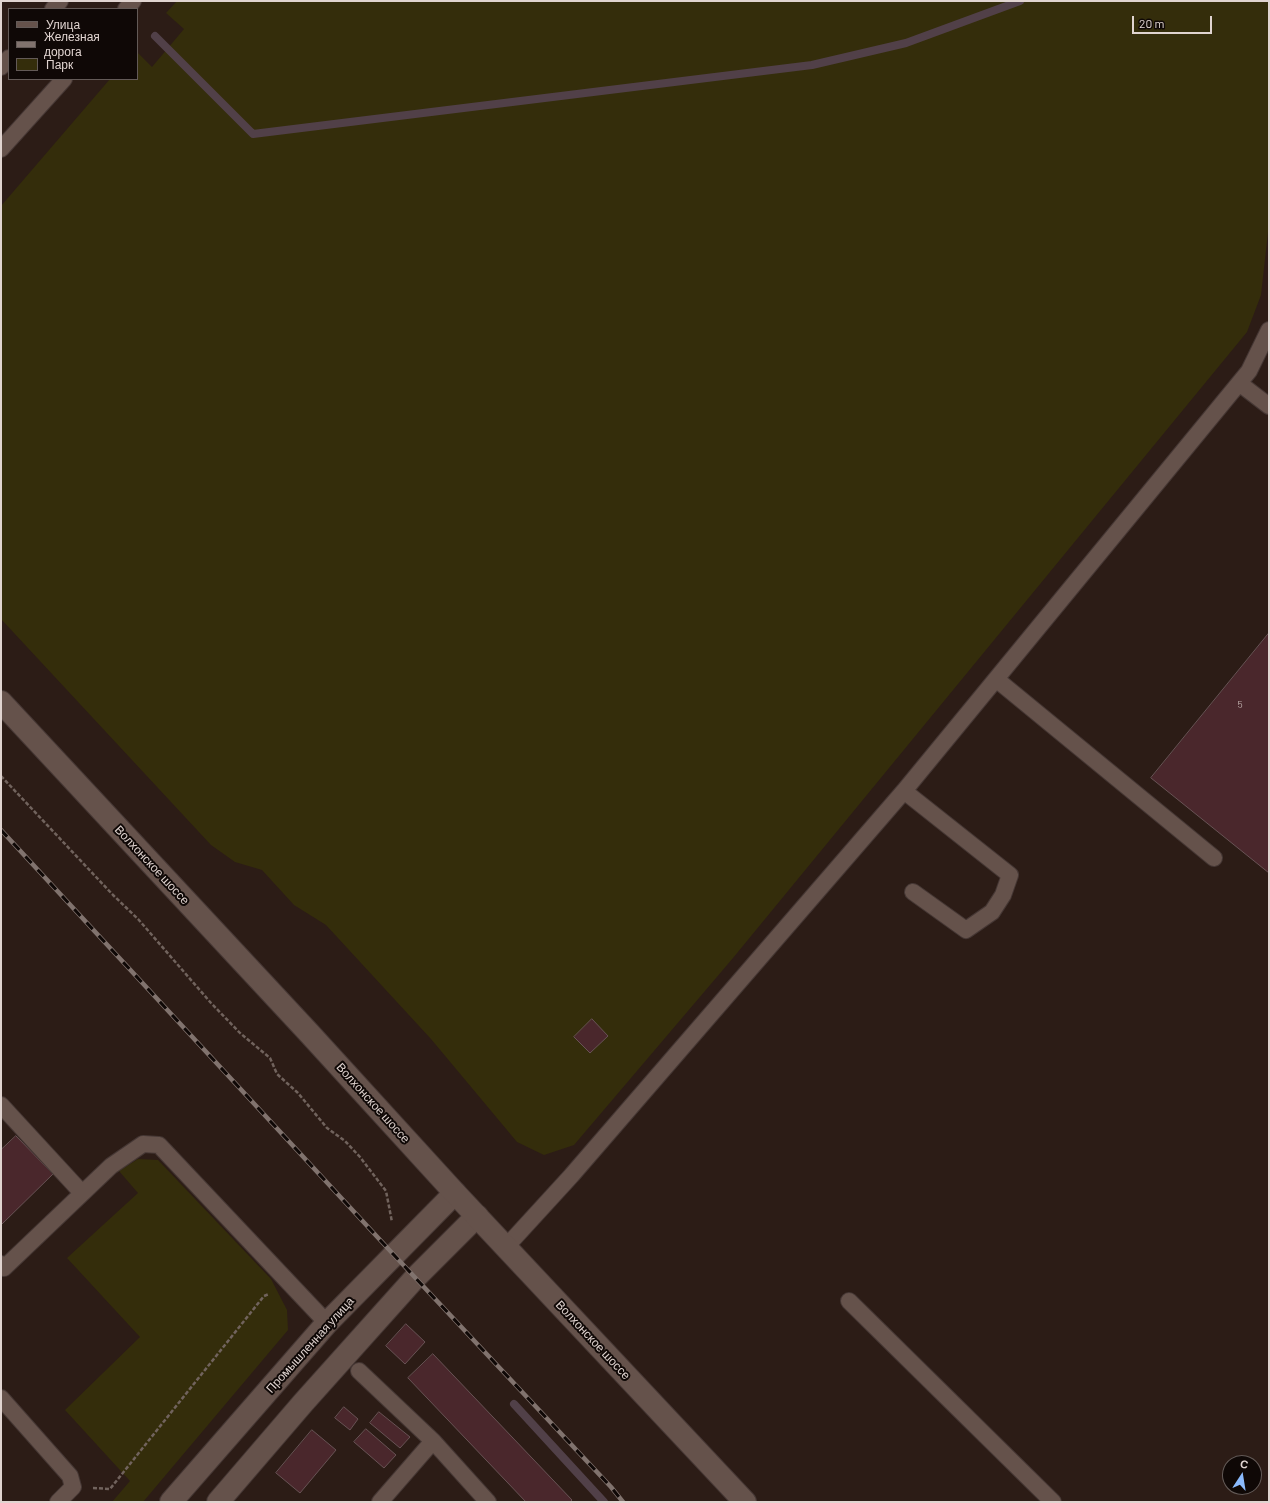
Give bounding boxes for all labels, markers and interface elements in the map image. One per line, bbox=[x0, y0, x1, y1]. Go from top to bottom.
legend bbox=[8, 8, 138, 80]
scale bar bbox=[1134, 8, 1214, 34]
text: 20 m bbox=[1139, 16, 1165, 30]
text: Улица bbox=[46, 17, 80, 31]
text: Железная дорога bbox=[44, 29, 100, 58]
text: Парк bbox=[46, 57, 73, 71]
house number: 5 bbox=[1237, 699, 1243, 711]
street label: Волхонское шоссе bbox=[112, 823, 192, 907]
street label: Волхонское шоссе bbox=[333, 1060, 413, 1146]
street label: Промышленная улица bbox=[263, 1294, 357, 1396]
street label: Волхонское шоссе bbox=[553, 1298, 633, 1382]
north arrow bbox=[1222, 1455, 1262, 1495]
text: С bbox=[1239, 1457, 1250, 1471]

